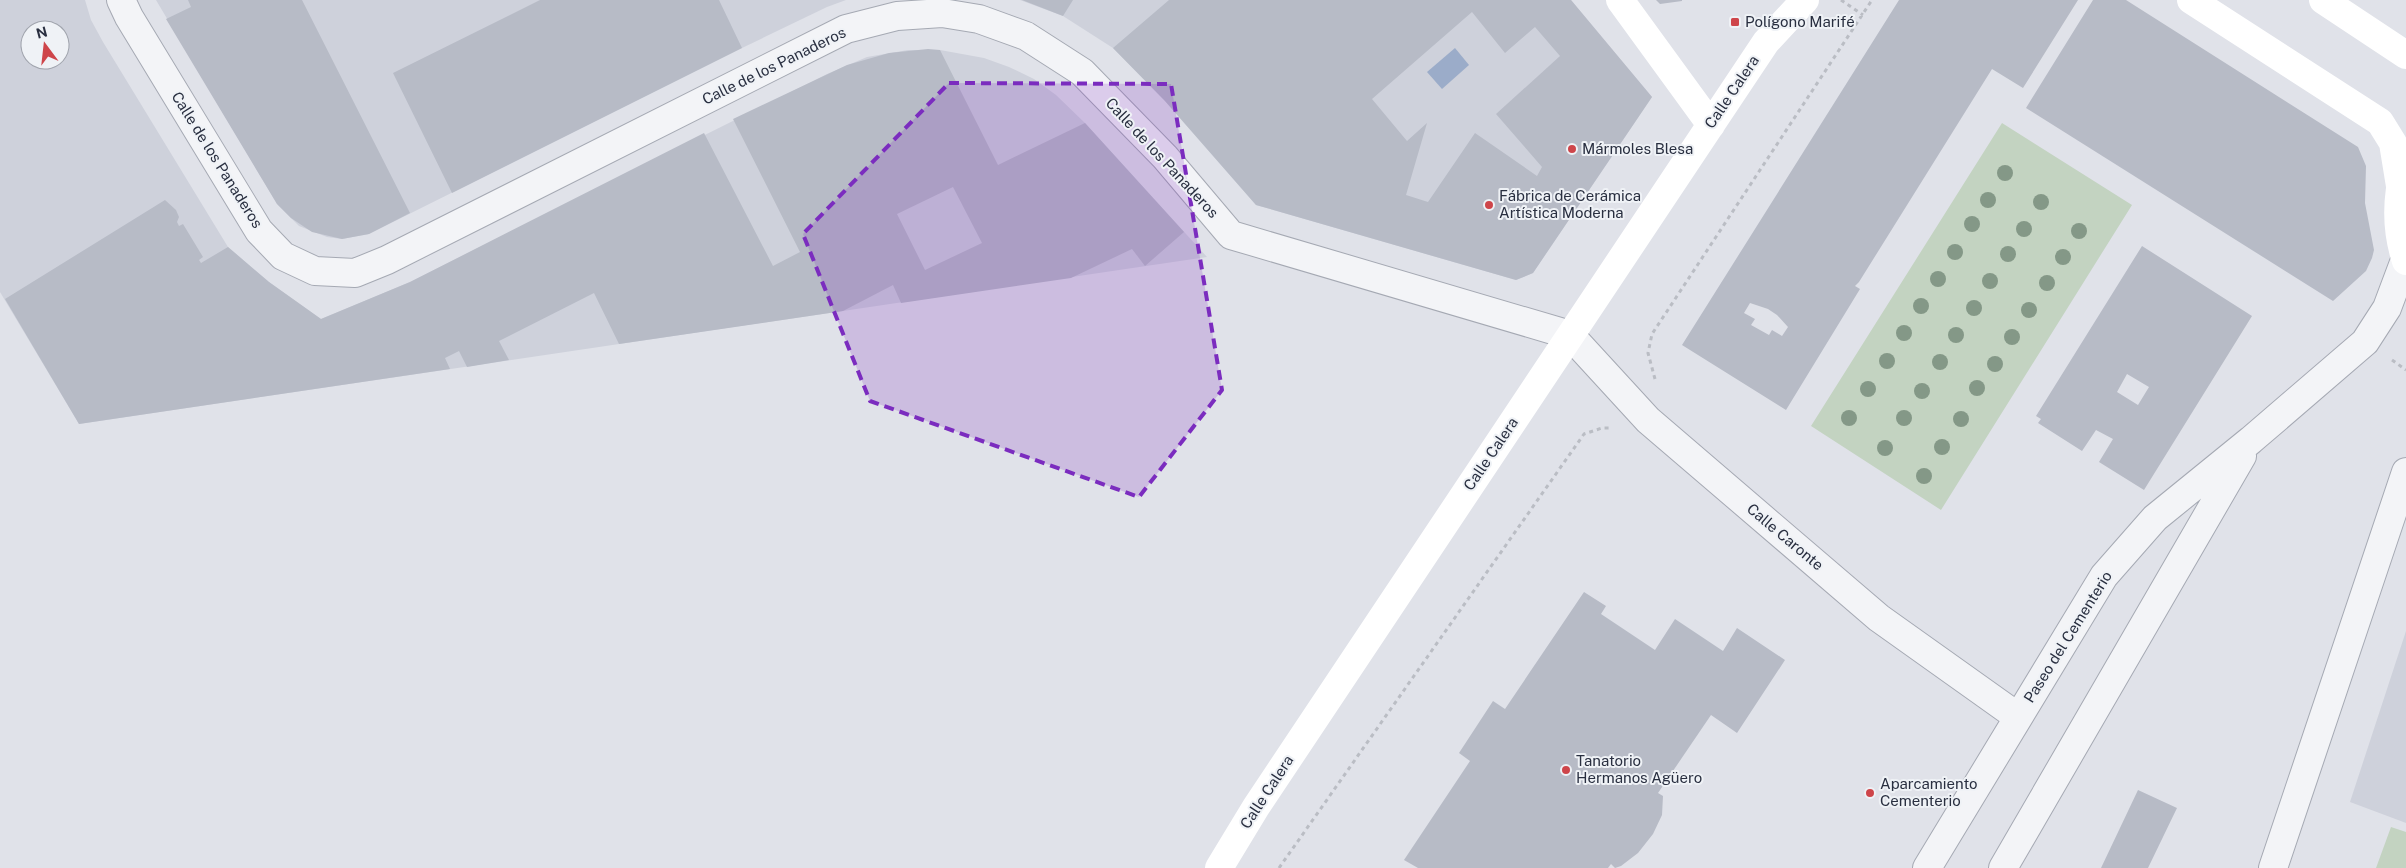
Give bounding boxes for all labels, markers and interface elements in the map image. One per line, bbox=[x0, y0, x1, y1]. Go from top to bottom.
place label: Polígono Marifé bbox=[1745, 13, 1855, 30]
marker: Polígono Marifé bbox=[1729, 16, 1741, 28]
north arrow bbox=[20, 20, 70, 70]
text: N bbox=[34, 23, 49, 42]
street label: Calle de los Panaderos bbox=[699, 23, 848, 108]
street label: Calle Calera bbox=[1701, 52, 1762, 131]
street label: Calle de los Panaderos bbox=[168, 88, 266, 231]
street label: Calle de los Panaderos bbox=[1102, 94, 1222, 221]
place label: Mármoles Blesa bbox=[1582, 140, 1693, 157]
marker: Mármoles Blesa bbox=[1566, 143, 1578, 155]
place label: Fábrica de Cerámica Artística Moderna bbox=[1499, 187, 1641, 221]
marker: Fábrica de Cerámica Artística Moderna bbox=[1483, 199, 1495, 211]
street label: Calle Calera bbox=[1460, 414, 1521, 493]
street label: Calle Caronte bbox=[1744, 500, 1827, 573]
street label: Paseo del Cementerio bbox=[2020, 568, 2115, 706]
street label: Calle Calera bbox=[1237, 752, 1297, 832]
place label: Tanatorio Hermanos Agüero bbox=[1576, 752, 1702, 786]
marker: Tanatorio Hermanos Agüero bbox=[1560, 764, 1572, 776]
place label: Aparcamiento Cementerio bbox=[1880, 775, 1978, 809]
marker: Aparcamiento Cementerio bbox=[1864, 787, 1876, 799]

